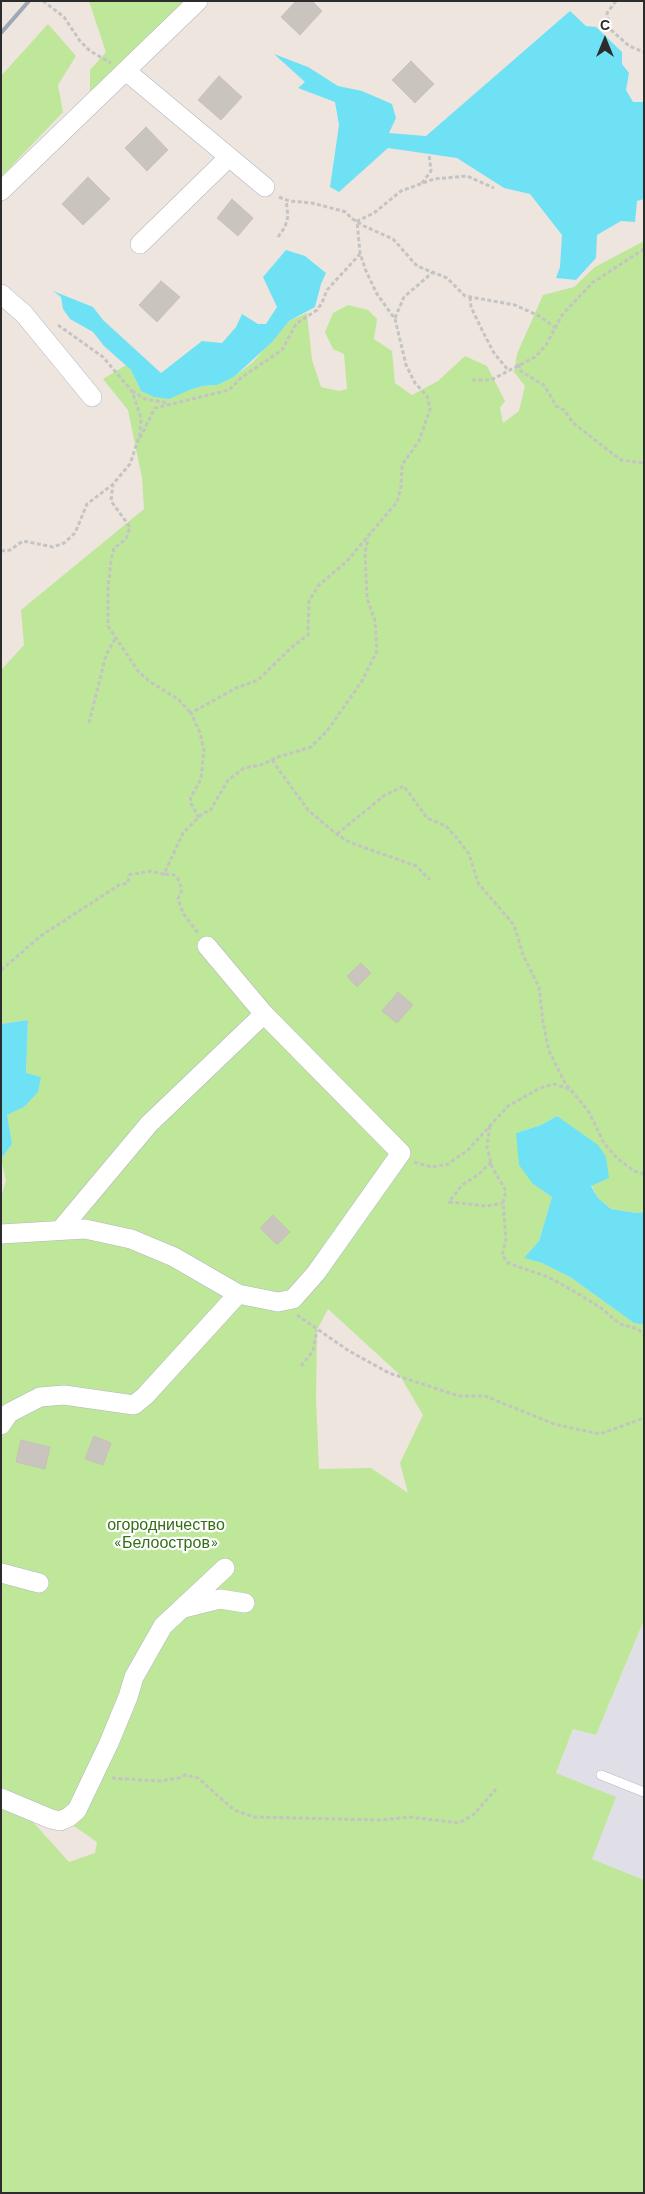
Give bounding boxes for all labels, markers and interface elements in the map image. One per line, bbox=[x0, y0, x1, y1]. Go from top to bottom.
north arrow bbox=[580, 15, 630, 65]
text: С bbox=[600, 16, 610, 33]
park label: огородничество «Белоостров» bbox=[107, 1515, 225, 1553]

